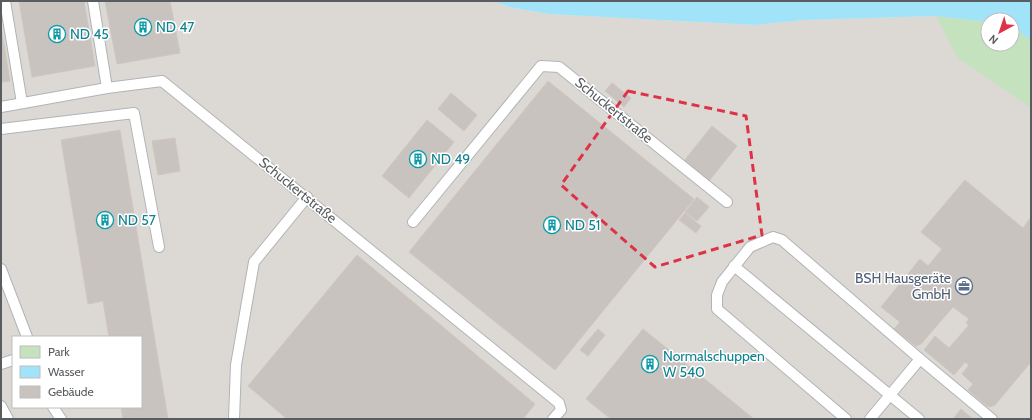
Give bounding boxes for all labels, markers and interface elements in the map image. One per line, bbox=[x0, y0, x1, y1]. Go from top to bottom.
north arrow bbox=[980, 12, 1020, 52]
building icon: ND 47 bbox=[133, 17, 153, 37]
place label: ND 47 bbox=[156, 18, 194, 36]
building icon: ND 45 bbox=[47, 24, 67, 44]
place label: ND 45 bbox=[70, 25, 109, 43]
text: N bbox=[986, 32, 1001, 48]
street label: Schuckertstraße bbox=[571, 73, 657, 147]
building icon: ND 49 bbox=[408, 149, 428, 169]
place label: ND 49 bbox=[431, 150, 470, 168]
street label: Schuckertstraße bbox=[255, 153, 341, 227]
building icon: ND 57 bbox=[95, 210, 115, 230]
place label: ND 57 bbox=[118, 211, 156, 229]
building icon: ND 51 bbox=[542, 215, 562, 235]
place label: ND 51 bbox=[565, 216, 600, 234]
place label: BSH Hausgeräte GmbH bbox=[855, 269, 951, 303]
office icon: BSH Hausgeräte GmbH bbox=[954, 276, 974, 296]
legend bbox=[12, 336, 142, 408]
text: Park bbox=[48, 344, 70, 359]
place label: Normalschuppen W 540 bbox=[663, 347, 765, 381]
building icon: Normalschuppen W 540 bbox=[640, 354, 660, 374]
text: Wasser bbox=[48, 364, 85, 379]
text: Gebäude bbox=[48, 384, 94, 399]

